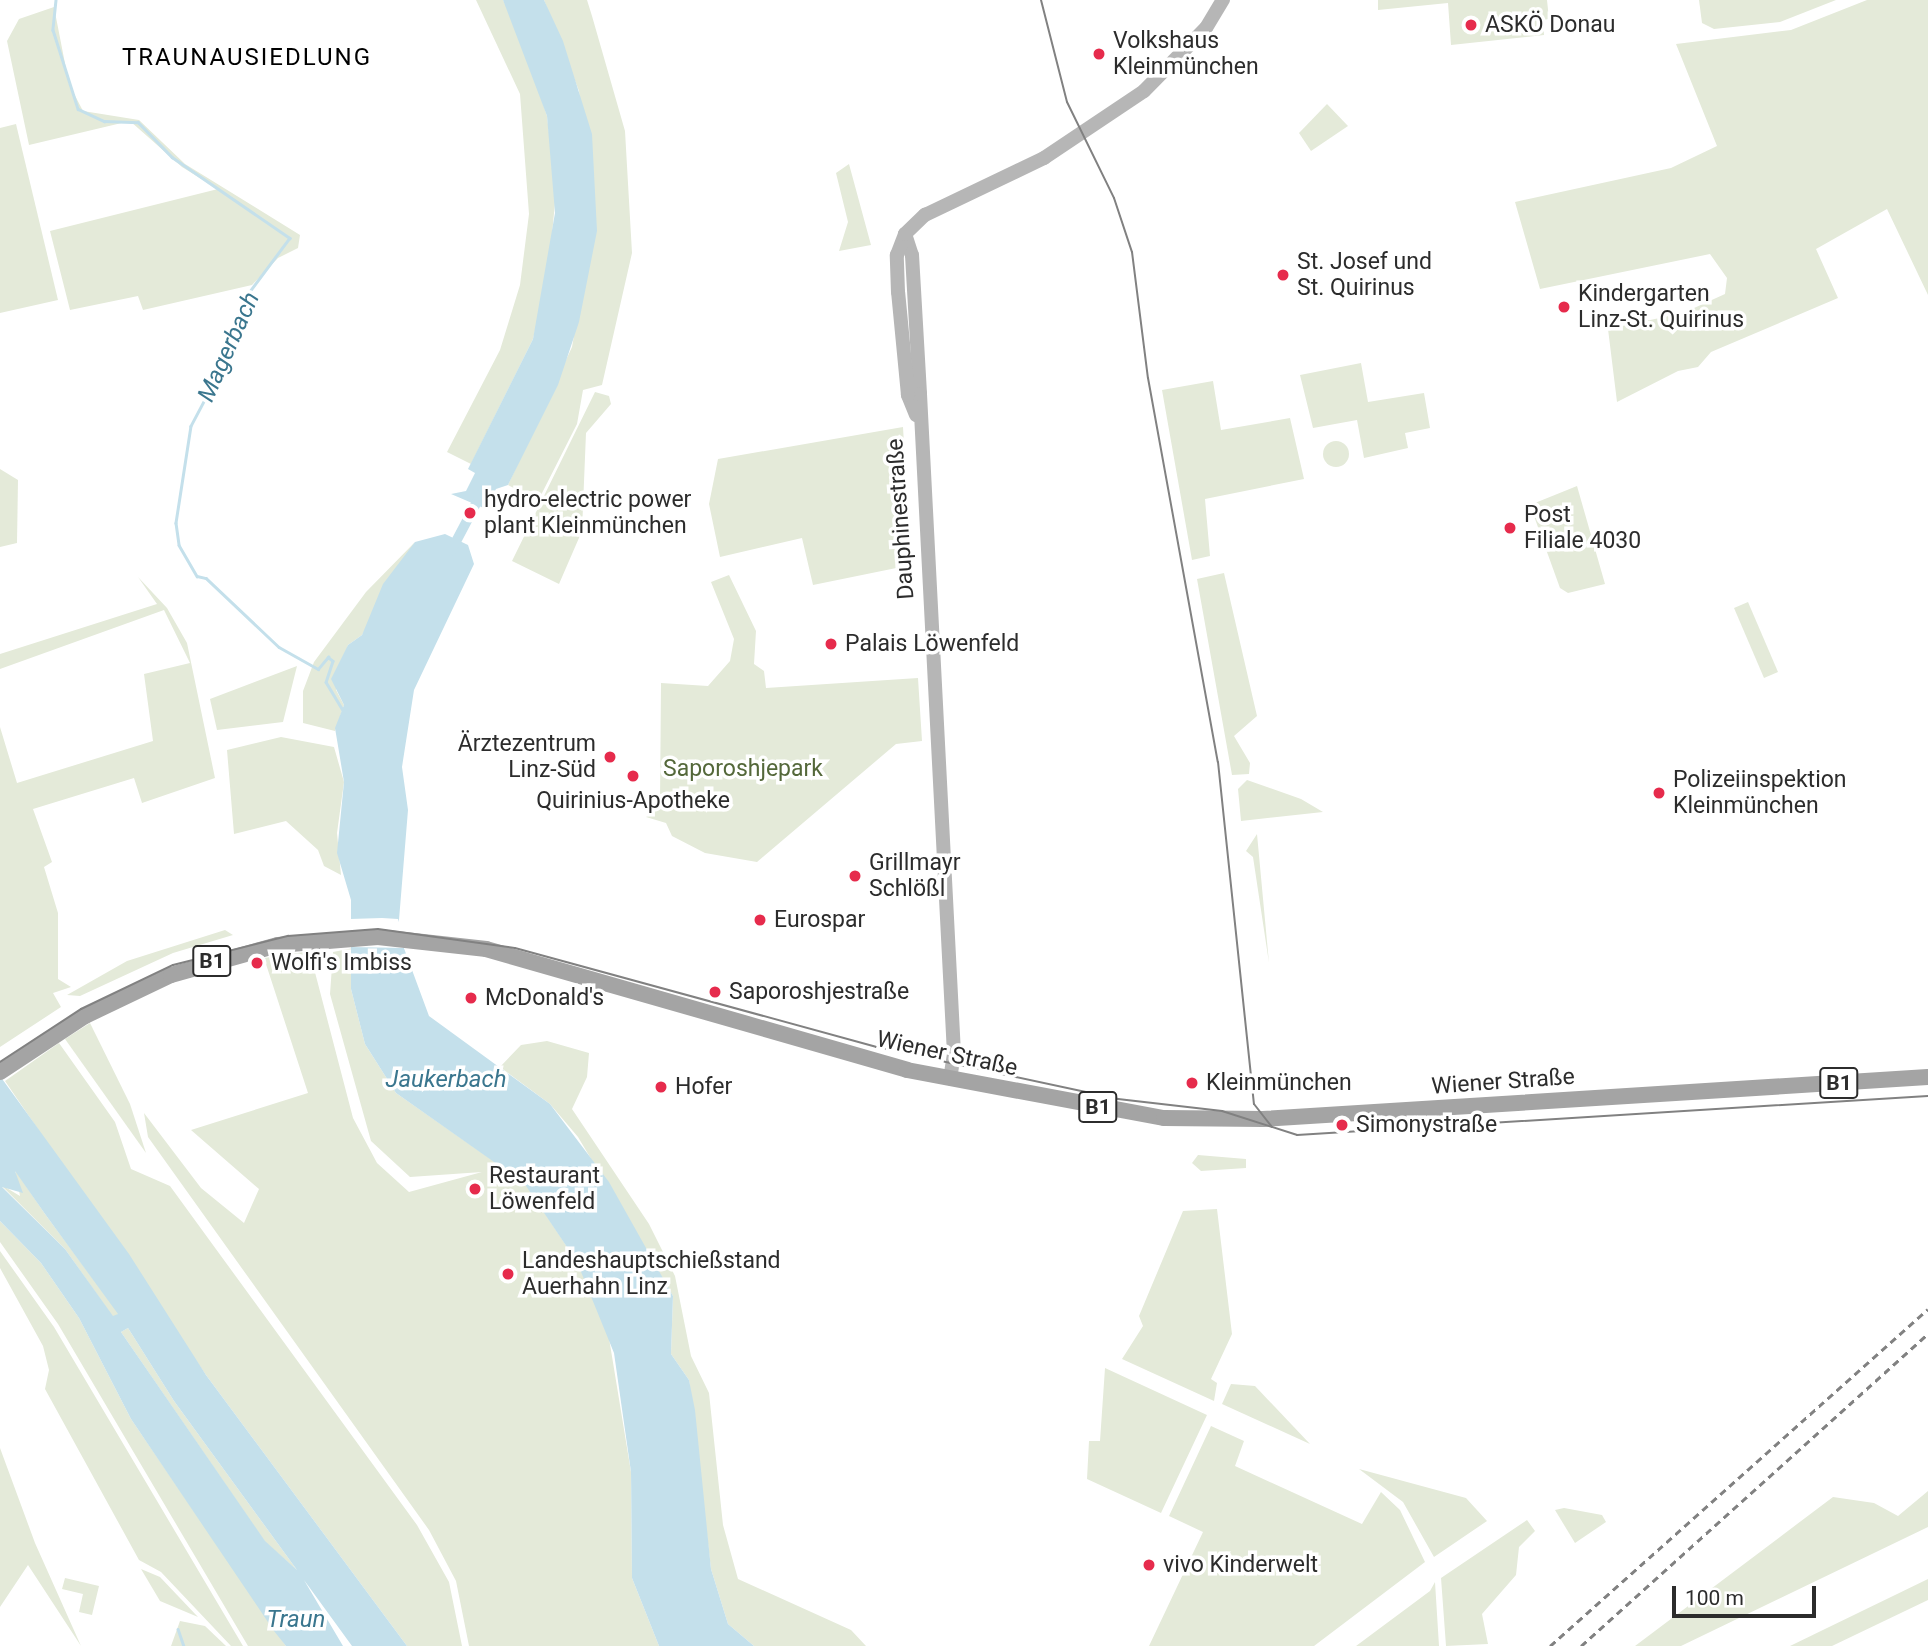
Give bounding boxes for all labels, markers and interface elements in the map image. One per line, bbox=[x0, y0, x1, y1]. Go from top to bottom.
place label: ASKÖ Donau bbox=[1485, 11, 1615, 39]
marker: ASKÖ Donau bbox=[1463, 17, 1479, 33]
place label: Volkshaus Kleinmünchen bbox=[1113, 27, 1259, 81]
district label: TRAUNAUSIEDLUNG bbox=[124, 44, 370, 72]
marker: Volkshaus Kleinmünchen bbox=[1091, 46, 1107, 62]
place label: St. Josef und St. Quirinus bbox=[1297, 248, 1432, 302]
marker: St. Josef und St. Quirinus bbox=[1275, 267, 1291, 283]
place label: Kindergarten Linz-St. Quirinus bbox=[1578, 280, 1744, 334]
water label: Magerbach bbox=[192, 288, 266, 406]
marker: Kindergarten Linz-St. Quirinus bbox=[1556, 299, 1572, 315]
street label: Dauphinestraße bbox=[882, 437, 920, 601]
place label: hydro-electric power plant Kleinmünchen bbox=[484, 486, 691, 540]
place label: Post Filiale 4030 bbox=[1524, 501, 1641, 555]
marker: hydro-electric power plant Kleinmünchen bbox=[462, 505, 478, 521]
marker: Post Filiale 4030 bbox=[1502, 520, 1518, 536]
place label: Palais Löwenfeld bbox=[845, 630, 1019, 658]
marker: Palais Löwenfeld bbox=[823, 636, 839, 652]
place label: Ärztezentrum Linz-Süd bbox=[458, 730, 596, 784]
marker: Ärztezentrum Linz-Süd bbox=[602, 749, 618, 765]
park label: Saporoshjepark bbox=[663, 755, 823, 783]
place label: Polizeiinspektion Kleinmünchen bbox=[1673, 766, 1847, 820]
marker: Quirinius-Apotheke bbox=[625, 768, 641, 784]
marker: Polizeiinspektion Kleinmünchen bbox=[1651, 785, 1667, 801]
place label: Quirinius-Apotheke bbox=[536, 787, 730, 815]
place label: Grillmayr Schlößl bbox=[869, 849, 960, 903]
marker: Grillmayr Schlößl bbox=[847, 868, 863, 884]
place label: Eurospar bbox=[774, 906, 865, 934]
marker: Eurospar bbox=[752, 912, 768, 928]
road number: B1 bbox=[191, 944, 233, 978]
place label: Wolfi's Imbiss bbox=[271, 949, 412, 977]
marker: Wolfi's Imbiss bbox=[249, 955, 265, 971]
place label: Saporoshjestraße bbox=[729, 978, 909, 1006]
place label: McDonald's bbox=[485, 984, 604, 1012]
marker: Saporoshjestraße bbox=[707, 984, 723, 1000]
marker: McDonald's bbox=[463, 990, 479, 1006]
street label: Wiener Straße bbox=[874, 1026, 1020, 1082]
street label: Wiener Straße bbox=[1430, 1063, 1576, 1101]
water label: Jaukerbach bbox=[386, 1066, 506, 1094]
road number: B1 bbox=[1818, 1066, 1860, 1100]
place label: Kleinmünchen bbox=[1206, 1069, 1352, 1097]
place label: Hofer bbox=[675, 1073, 732, 1101]
marker: Kleinmünchen bbox=[1184, 1075, 1200, 1091]
marker: Hofer bbox=[653, 1079, 669, 1095]
road number: B1 bbox=[1077, 1090, 1119, 1124]
place label: Simonystraße bbox=[1356, 1111, 1497, 1139]
marker: Simonystraße bbox=[1334, 1117, 1350, 1133]
place label: Restaurant Löwenfeld bbox=[489, 1162, 600, 1216]
marker: Restaurant Löwenfeld bbox=[467, 1181, 483, 1197]
place label: Landeshauptschießstand Auerhahn Linz bbox=[522, 1247, 781, 1301]
marker: Landeshauptschießstand Auerhahn Linz bbox=[500, 1266, 516, 1282]
place label: vivo Kinderwelt bbox=[1163, 1551, 1318, 1579]
marker: vivo Kinderwelt bbox=[1141, 1557, 1157, 1573]
scale bar bbox=[1676, 1572, 1820, 1616]
text: 100 m bbox=[1685, 1586, 1744, 1610]
water label: Traun bbox=[267, 1606, 325, 1634]

